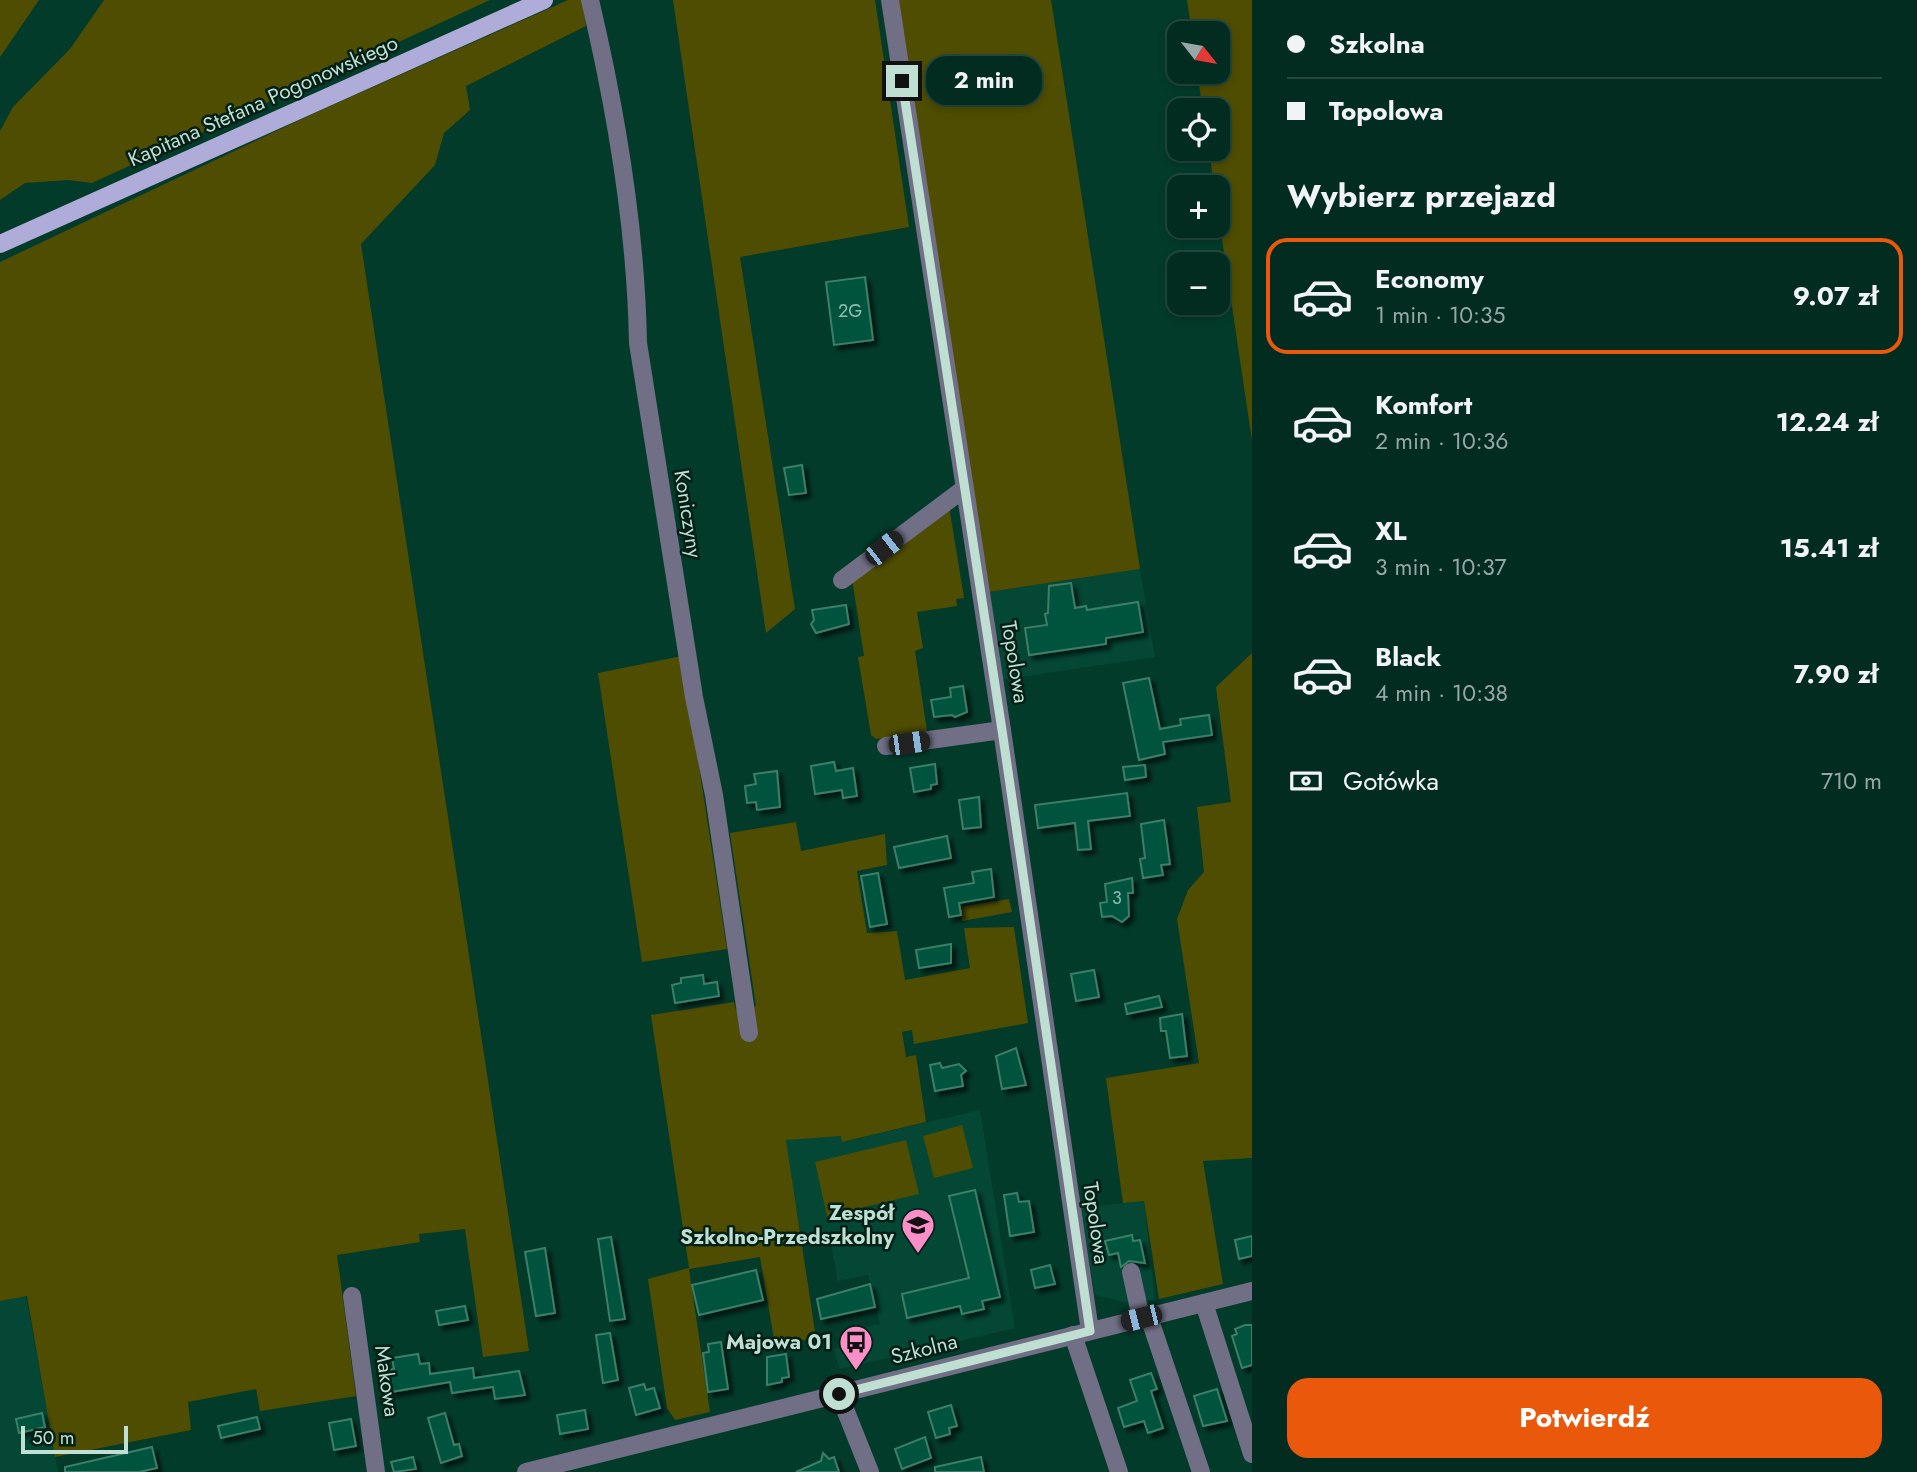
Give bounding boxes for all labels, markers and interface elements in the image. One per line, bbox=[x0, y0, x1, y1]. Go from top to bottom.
north arrow bbox=[1167, 21, 1230, 84]
map controls bbox=[1167, 21, 1230, 315]
text: Szkolna bbox=[1329, 25, 1425, 63]
street label: Kapitana Stefana Pogonowskiego bbox=[123, 28, 403, 174]
callout: 2 min bbox=[926, 56, 1042, 106]
text: 2 min bbox=[954, 63, 1014, 97]
route end bbox=[886, 65, 918, 97]
text: Topolowa bbox=[1329, 92, 1443, 130]
button: locate bbox=[1167, 98, 1230, 161]
text: Wybierz przejazd bbox=[1287, 173, 1556, 219]
button: + bbox=[1167, 175, 1230, 238]
button: − bbox=[1167, 252, 1230, 315]
text: Economy bbox=[1375, 260, 1484, 298]
icon: car bbox=[1291, 265, 1354, 328]
text: 9.07 zł bbox=[1793, 277, 1878, 315]
house number: 2G bbox=[838, 298, 862, 324]
text: 1 min · 10:35 bbox=[1375, 298, 1506, 332]
text: Komfort bbox=[1375, 386, 1472, 424]
icon: car bbox=[1291, 391, 1354, 454]
text: 12.24 zł bbox=[1776, 403, 1878, 441]
text: 2 min · 10:36 bbox=[1375, 424, 1509, 458]
street label: Koniczyny bbox=[666, 468, 710, 561]
text: XL bbox=[1375, 512, 1407, 550]
icon: car bbox=[1291, 517, 1354, 580]
car bbox=[861, 527, 908, 569]
text: 15.41 zł bbox=[1780, 529, 1878, 567]
text: 3 min · 10:37 bbox=[1375, 550, 1507, 584]
street label: Topolowa bbox=[994, 619, 1036, 705]
text: Black bbox=[1375, 638, 1441, 676]
icon: car bbox=[1291, 643, 1354, 706]
text: 7.90 zł bbox=[1794, 655, 1878, 693]
text: 4 min · 10:38 bbox=[1375, 676, 1508, 710]
car bbox=[887, 730, 932, 756]
icon: cash bbox=[1287, 762, 1325, 800]
text: Gotówka bbox=[1343, 762, 1439, 800]
text: 710 m bbox=[1821, 764, 1882, 798]
house number: 3 bbox=[1112, 885, 1122, 911]
street label: Topolowa bbox=[1075, 1180, 1117, 1266]
place label: Zespół Szkolno-Przedszkolny bbox=[680, 1198, 895, 1252]
school or university icon: Zespół Szkolno-Przedszkolny bbox=[899, 1206, 937, 1255]
car bbox=[1119, 1303, 1164, 1333]
bus stop icon: Majowa 01 bbox=[837, 1323, 875, 1372]
street label: Szkolna bbox=[888, 1326, 960, 1372]
place label: Majowa 01 bbox=[726, 1327, 832, 1357]
street label: Makowa bbox=[367, 1343, 407, 1419]
route start bbox=[823, 1378, 855, 1410]
button: Potwierdź bbox=[1287, 1378, 1882, 1458]
scale bar bbox=[21, 1423, 128, 1455]
text: 50 m bbox=[32, 1424, 75, 1451]

